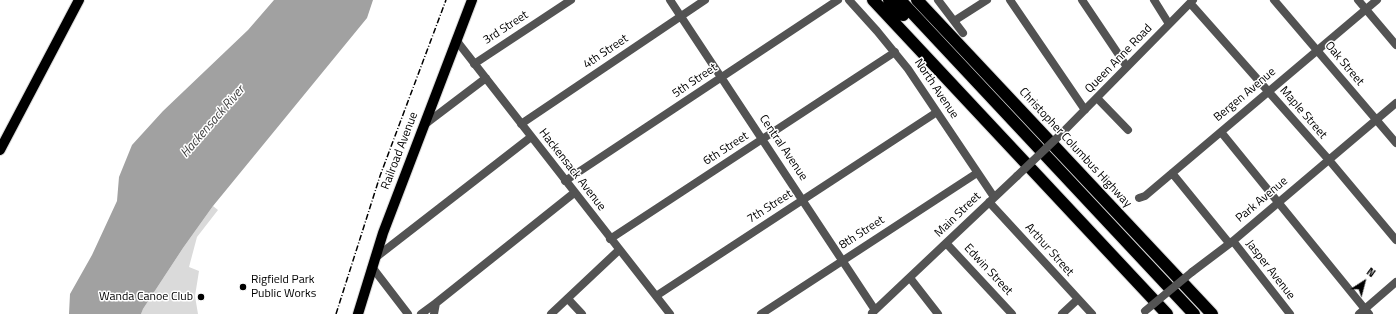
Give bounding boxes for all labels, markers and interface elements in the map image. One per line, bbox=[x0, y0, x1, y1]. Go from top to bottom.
street label: 3rd Street bbox=[481, 8, 531, 48]
street label: Queen Anne Road bbox=[1082, 22, 1156, 96]
street label: 4th Street bbox=[581, 32, 631, 72]
street label: Oak Street bbox=[1321, 39, 1367, 89]
street label: North Avenue bbox=[911, 56, 961, 122]
street label: 5th Street bbox=[670, 61, 720, 101]
street label: Bergen Avenue bbox=[1211, 65, 1279, 125]
water label: Hackensack River bbox=[178, 83, 248, 161]
street label: Maple Street bbox=[1276, 84, 1330, 142]
street label: Christopher Columbus Highway bbox=[1016, 85, 1134, 211]
street label: Railroad Avenue bbox=[379, 110, 421, 192]
street label: Central Avenue bbox=[756, 112, 810, 184]
street label: Hackensack Avenue bbox=[535, 126, 609, 214]
street label: 6th Street bbox=[701, 129, 751, 169]
street label: Park Avenue bbox=[1233, 174, 1291, 226]
street label: 7th Street bbox=[745, 187, 795, 227]
street label: Main Street bbox=[932, 189, 984, 241]
street label: 8th Street bbox=[837, 213, 887, 253]
street label: Arthur Street bbox=[1022, 221, 1076, 279]
street label: Jasper Avenue bbox=[1242, 237, 1298, 303]
street label: Edwin Street bbox=[961, 241, 1015, 299]
north arrow bbox=[1344, 262, 1384, 302]
text: N bbox=[1363, 264, 1379, 281]
place label: Rigfield Park Public Works bbox=[251, 273, 316, 301]
marker: Rigfield Park Public Works bbox=[238, 282, 248, 292]
place label: Wanda Canoe Club bbox=[99, 290, 193, 304]
marker: Wanda Canoe Club bbox=[196, 292, 206, 302]

